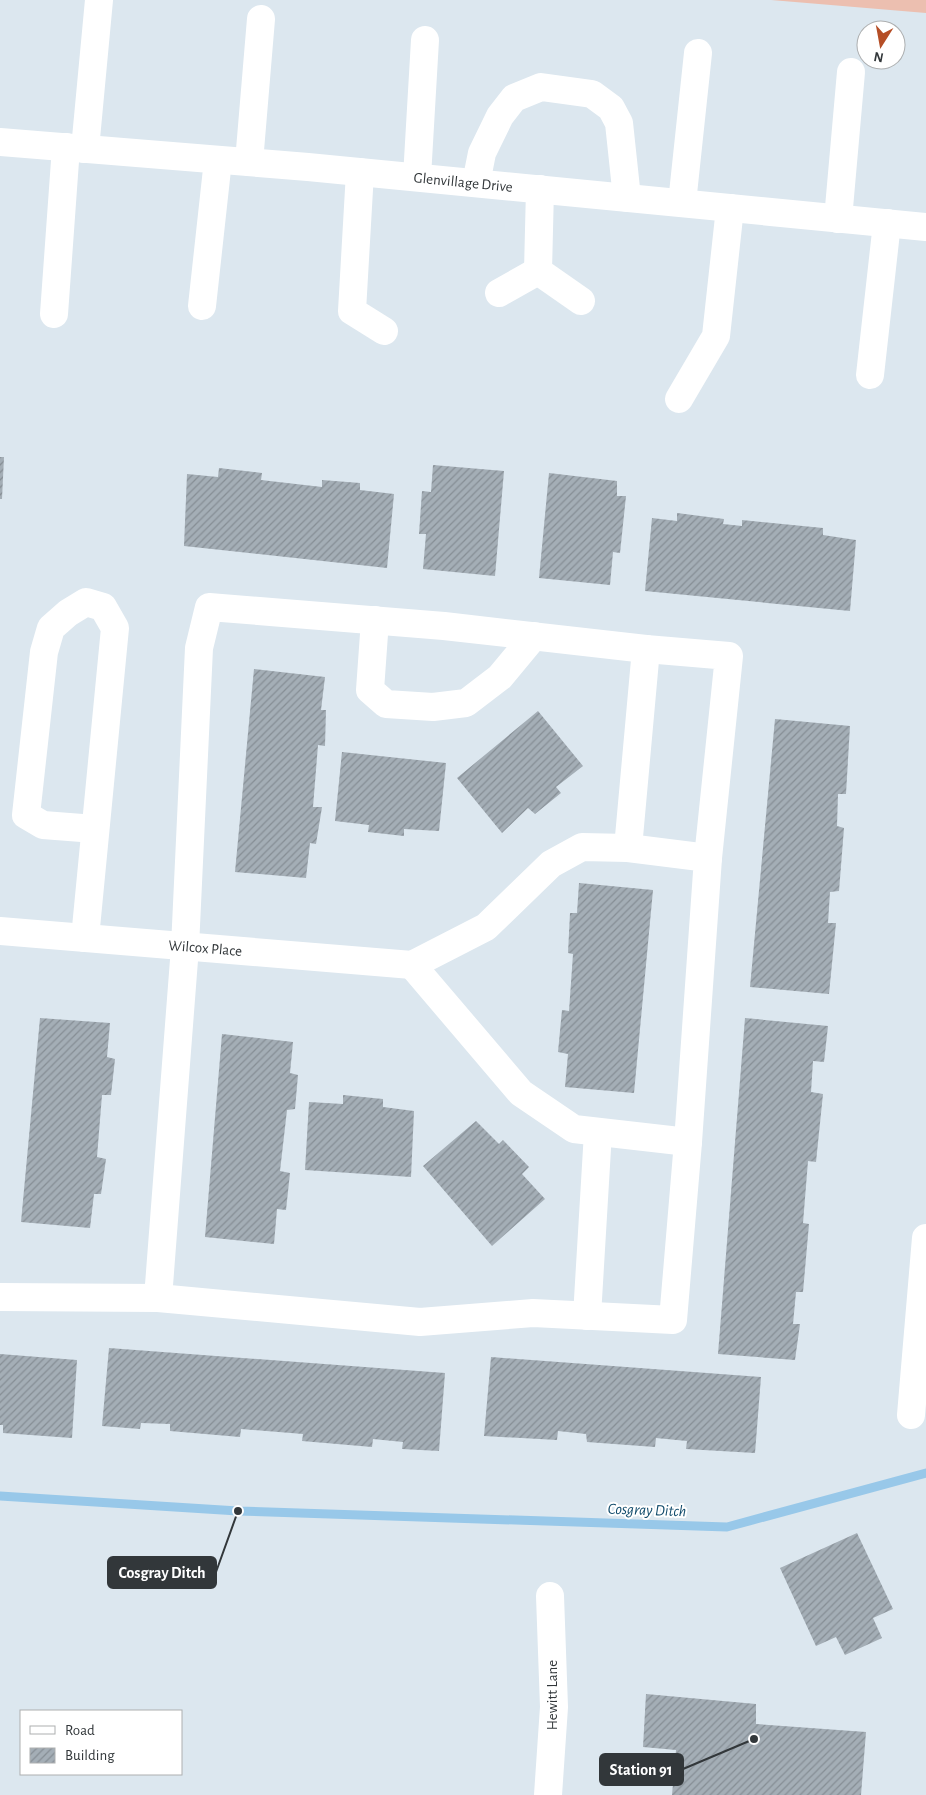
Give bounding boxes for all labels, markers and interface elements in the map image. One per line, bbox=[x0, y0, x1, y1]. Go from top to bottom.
north arrow bbox=[856, 20, 906, 70]
text: N bbox=[873, 49, 885, 65]
street label: Glenvillage Drive bbox=[413, 170, 513, 194]
street label: Wilcox Place bbox=[168, 937, 243, 958]
water label: Cosgray Ditch bbox=[607, 1501, 687, 1519]
callout: Cosgray Ditch bbox=[108, 1557, 216, 1588]
text: Cosgray Ditch bbox=[118, 1565, 206, 1582]
street label: Hewitt Lane bbox=[545, 1660, 560, 1730]
legend bbox=[20, 1710, 182, 1775]
text: Road bbox=[65, 1723, 95, 1738]
text: Building bbox=[65, 1748, 115, 1763]
callout: Station 91 bbox=[600, 1754, 683, 1785]
text: Station 91 bbox=[610, 1762, 672, 1778]

